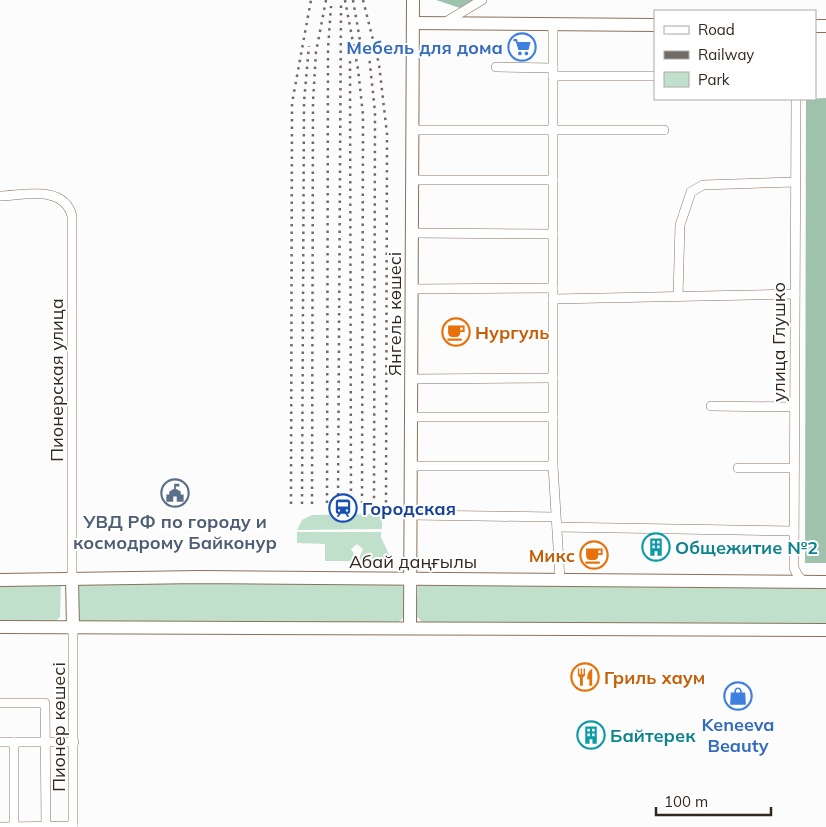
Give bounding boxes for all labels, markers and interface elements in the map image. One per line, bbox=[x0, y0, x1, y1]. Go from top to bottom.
legend bbox=[654, 10, 816, 100]
text: Road bbox=[698, 20, 735, 39]
supermarket icon: Мебель для дома bbox=[507, 32, 537, 62]
place label: Мебель для дома bbox=[346, 36, 503, 59]
text: Railway bbox=[698, 45, 754, 64]
text: Park bbox=[698, 70, 730, 89]
street label: Янгель көшесі bbox=[383, 252, 406, 376]
street label: улица Глушко bbox=[767, 282, 790, 402]
street label: Пионерская улица bbox=[45, 298, 68, 462]
cafe icon: Нургуль bbox=[441, 317, 471, 347]
place label: Нургуль bbox=[475, 321, 549, 344]
public building icon: УВД РФ по городу и космодрому Байконур bbox=[160, 478, 190, 508]
station icon: Городская bbox=[328, 493, 358, 523]
place label: Городская bbox=[362, 497, 456, 520]
place label: УВД РФ по городу и космодрому Байконур bbox=[73, 510, 277, 554]
building icon: Общежитие №2 bbox=[641, 532, 671, 562]
place label: Общежитие №2 bbox=[675, 536, 818, 559]
cafe icon: Микс bbox=[579, 540, 609, 570]
place label: Микс bbox=[529, 544, 575, 567]
street label: Абай даңғылы bbox=[349, 550, 477, 573]
street label: Пионер көшесі bbox=[47, 662, 70, 792]
restaurant icon: Гриль хаум bbox=[570, 662, 600, 692]
place label: Гриль хаум bbox=[604, 666, 705, 689]
shop icon: Keneeva Beauty bbox=[723, 681, 753, 711]
place label: Keneeva Beauty bbox=[702, 713, 774, 757]
building icon: Байтерек bbox=[576, 720, 606, 750]
place label: Байтерек bbox=[610, 724, 696, 747]
scale bar bbox=[656, 784, 771, 816]
text: 100 m bbox=[664, 792, 708, 811]

